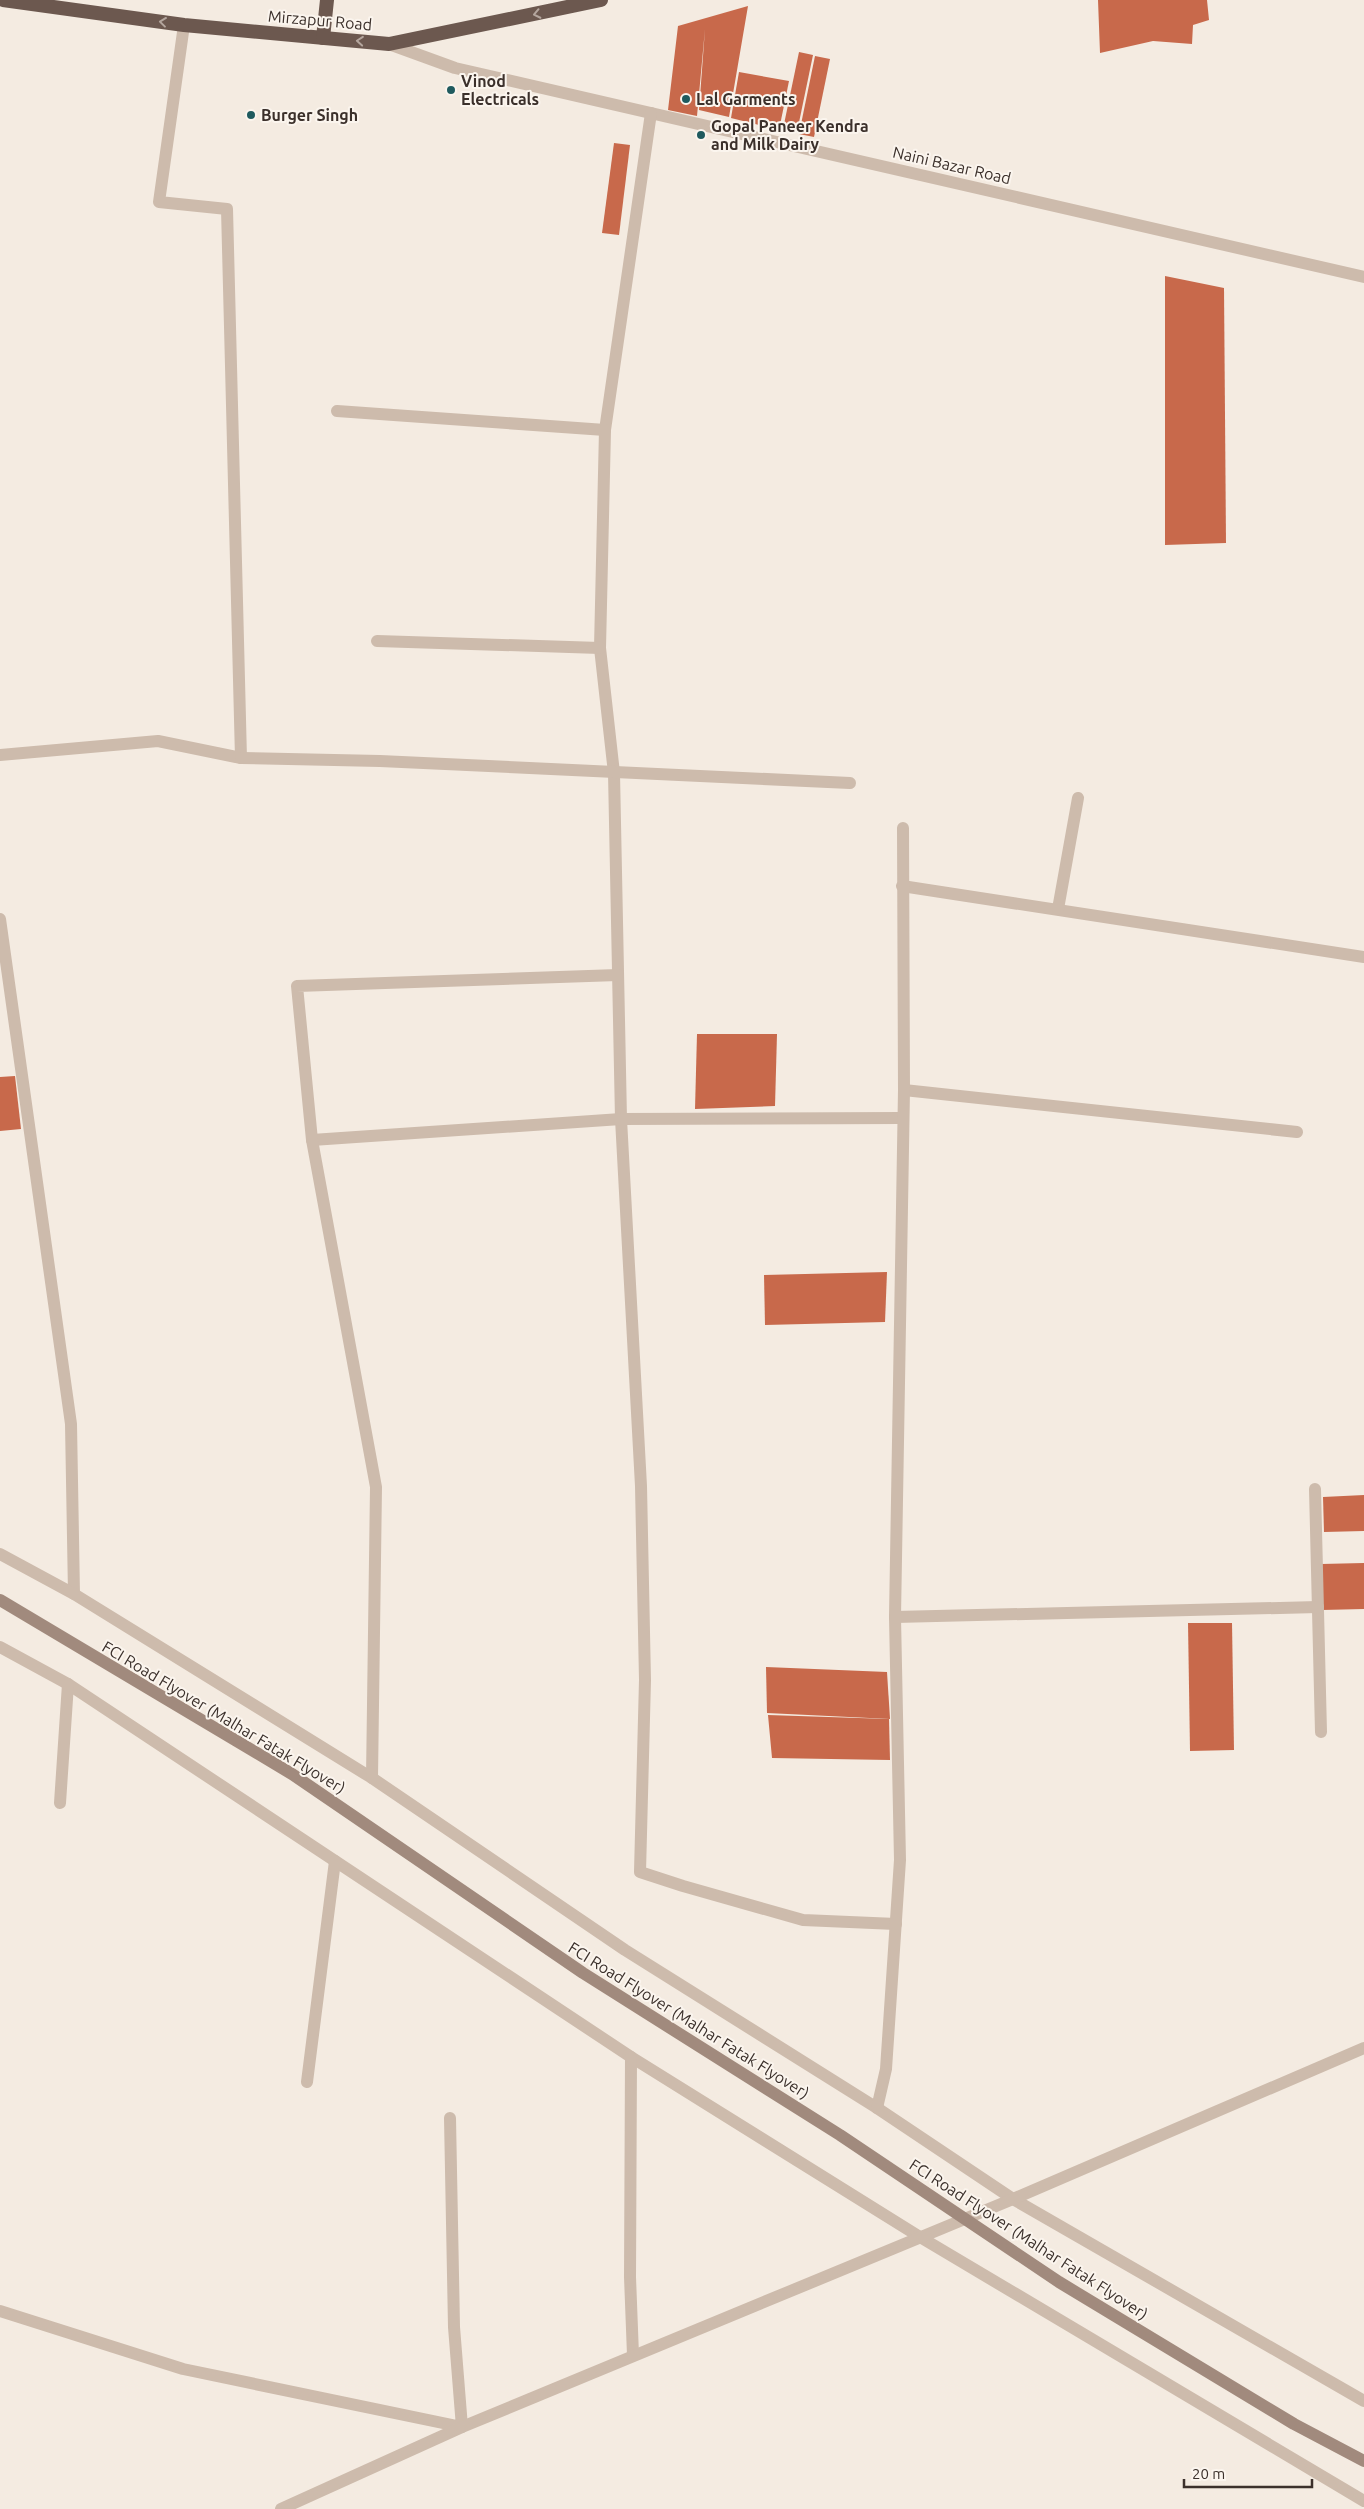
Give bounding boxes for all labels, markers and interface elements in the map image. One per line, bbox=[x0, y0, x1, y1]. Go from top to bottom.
street label: Mirzapur Road bbox=[267, 6, 373, 34]
one-way arrow bbox=[532, 8, 541, 19]
one-way arrow bbox=[159, 17, 167, 28]
one-way arrow bbox=[355, 36, 363, 47]
place label: Vinod Electricals bbox=[461, 72, 539, 108]
marker: Vinod Electricals bbox=[445, 84, 457, 96]
place label: Lal Garments bbox=[696, 90, 795, 108]
marker: Lal Garments bbox=[680, 93, 692, 105]
place label: Burger Singh bbox=[261, 106, 358, 124]
marker: Burger Singh bbox=[245, 109, 257, 121]
place label: Gopal Paneer Kendra and Milk Dairy bbox=[711, 117, 869, 153]
marker: Gopal Paneer Kendra and Milk Dairy bbox=[695, 129, 707, 141]
street label: Naini Bazar Road bbox=[891, 143, 1013, 187]
street label: FCI Road Flyover (Malhar Fatak Flyover) bbox=[99, 1637, 349, 1798]
street label: FCI Road Flyover (Malhar Fatak Flyover) bbox=[565, 1938, 813, 2103]
street label: FCI Road Flyover (Malhar Fatak Flyover) bbox=[906, 2155, 1152, 2324]
scale bar bbox=[1184, 2456, 1312, 2488]
text: 20 m bbox=[1192, 2465, 1225, 2482]

